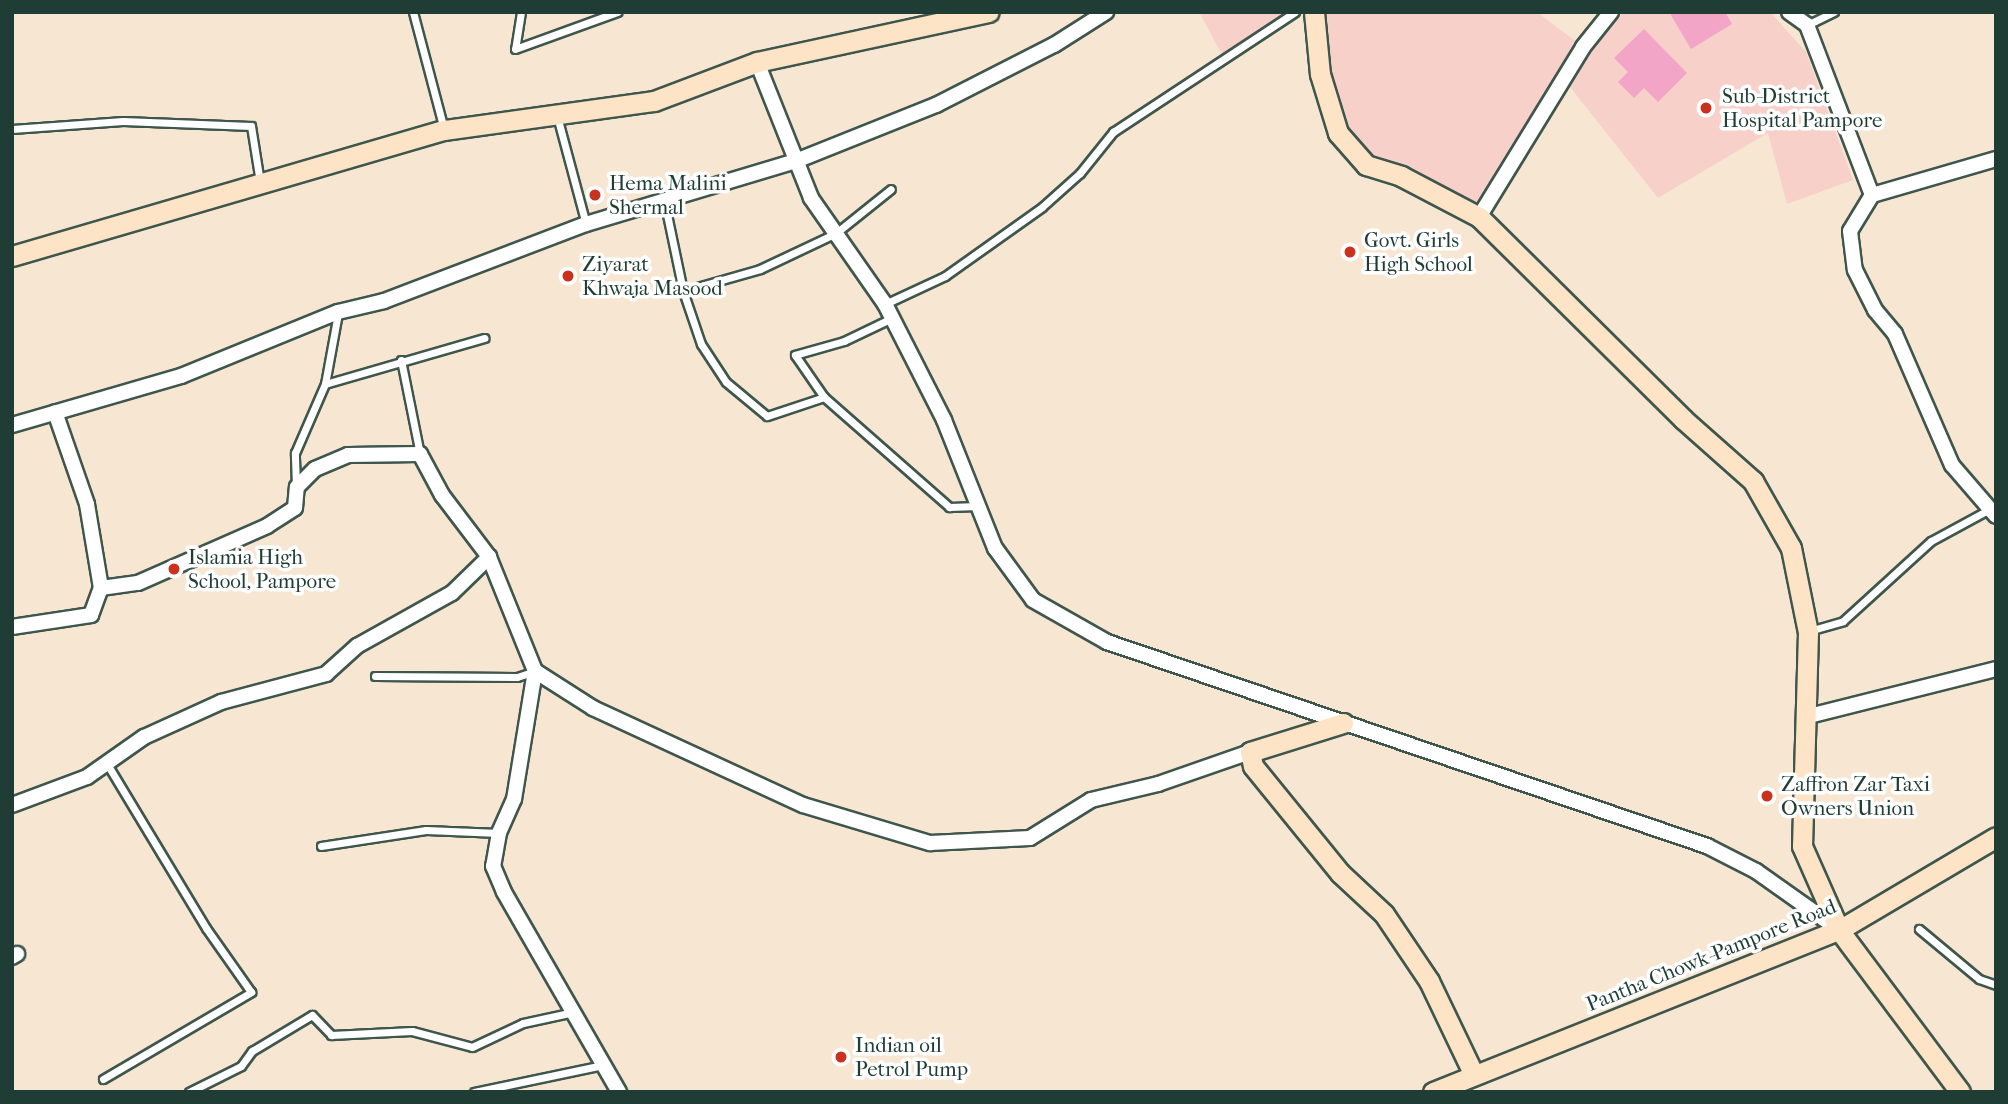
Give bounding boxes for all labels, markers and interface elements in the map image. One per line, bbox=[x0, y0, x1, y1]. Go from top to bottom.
place label: Sub-District Hospital Pampore bbox=[1722, 83, 1882, 133]
marker: Sub-District Hospital Pampore bbox=[1696, 98, 1716, 118]
place label: Hema Malini Shermal bbox=[609, 170, 727, 220]
marker: Hema Malini Shermal bbox=[587, 187, 603, 203]
place label: Govt. Girls High School bbox=[1364, 227, 1473, 277]
marker: Govt. Girls High School bbox=[1342, 244, 1358, 260]
place label: Ziyarat Khwaja Masood bbox=[582, 251, 723, 301]
marker: Ziyarat Khwaja Masood bbox=[560, 268, 576, 284]
place label: Islamia High School, Pampore bbox=[188, 544, 336, 594]
marker: Islamia High School, Pampore bbox=[166, 561, 182, 577]
place label: Zaffron Zar Taxi Owners Union bbox=[1781, 771, 1930, 821]
marker: Zaffron Zar Taxi Owners Union bbox=[1759, 788, 1775, 804]
street label: Pantha Chowk-Pampore Road bbox=[1582, 893, 1840, 1017]
place label: Indian oil Petrol Pump bbox=[855, 1032, 968, 1082]
marker: Indian oil Petrol Pump bbox=[833, 1049, 849, 1065]

